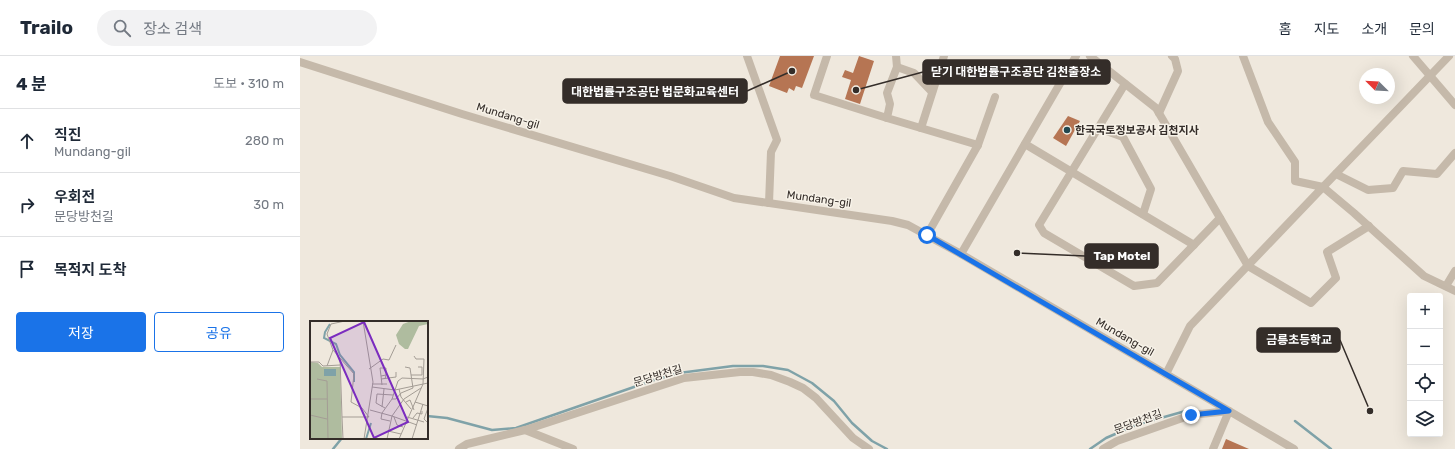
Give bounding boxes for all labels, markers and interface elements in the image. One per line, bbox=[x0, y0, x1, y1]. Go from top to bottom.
search box bbox=[97, 10, 377, 46]
text: Trailo bbox=[20, 16, 73, 39]
icon: search bbox=[111, 17, 133, 39]
text: 장소 검색 bbox=[143, 20, 202, 38]
text: 홈 bbox=[1279, 21, 1292, 38]
text: 지도 bbox=[1314, 21, 1339, 38]
text: 소개 bbox=[1361, 21, 1387, 38]
text: 문의 bbox=[1409, 21, 1435, 38]
callout: 닫기 대한법률구조공단 김천출장소 bbox=[923, 60, 1110, 84]
text: 닫기 대한법률구조공단 김천출장소 bbox=[931, 65, 1101, 79]
north arrow bbox=[1359, 68, 1395, 104]
text: 4 분 bbox=[16, 74, 47, 94]
text: 도보 · 310 m bbox=[213, 76, 284, 91]
callout: 대한법률구조공단 법문화교육센터 bbox=[563, 79, 747, 103]
text: 대한법률구조공단 법문화교육센터 bbox=[571, 85, 739, 99]
street label: Mundang-gil bbox=[475, 100, 541, 132]
place label: 한국국토정보공사 김천지사 bbox=[1075, 124, 1199, 137]
marker: 한국국토정보공사 김천지사 bbox=[1062, 125, 1072, 135]
text: 직진 bbox=[54, 126, 82, 144]
icon: ahead bbox=[16, 130, 38, 152]
text: 280 m bbox=[245, 133, 284, 148]
text: Mundang-gil bbox=[54, 144, 131, 159]
text: 우회전 bbox=[54, 188, 95, 206]
street label: Mundang-gil bbox=[786, 188, 852, 210]
icon: right bbox=[16, 194, 38, 216]
text: 30 m bbox=[253, 197, 284, 212]
text: 문당방천길 bbox=[54, 209, 114, 224]
route start bbox=[918, 226, 936, 244]
callout: Tap Motel bbox=[1085, 244, 1158, 268]
text: Tap Motel bbox=[1093, 249, 1151, 263]
icon: arrive bbox=[16, 258, 38, 280]
text: 목적지 도착 bbox=[54, 261, 126, 279]
map controls bbox=[1407, 293, 1443, 437]
button: + bbox=[1407, 293, 1443, 329]
button: 저장 bbox=[16, 312, 146, 352]
button: 공유 bbox=[154, 312, 284, 352]
street label: Mundang-gil bbox=[1094, 315, 1156, 359]
inset map bbox=[310, 321, 428, 439]
callout: 금릉초등학교 bbox=[1257, 328, 1340, 352]
button: − bbox=[1407, 329, 1443, 365]
text: 금릉초등학교 bbox=[1266, 333, 1332, 347]
street label: 문당방천길 bbox=[632, 362, 684, 390]
button: locate bbox=[1407, 365, 1443, 401]
button: layers bbox=[1407, 401, 1443, 437]
route end bbox=[1182, 406, 1200, 424]
street label: 문당방천길 bbox=[1112, 407, 1164, 437]

